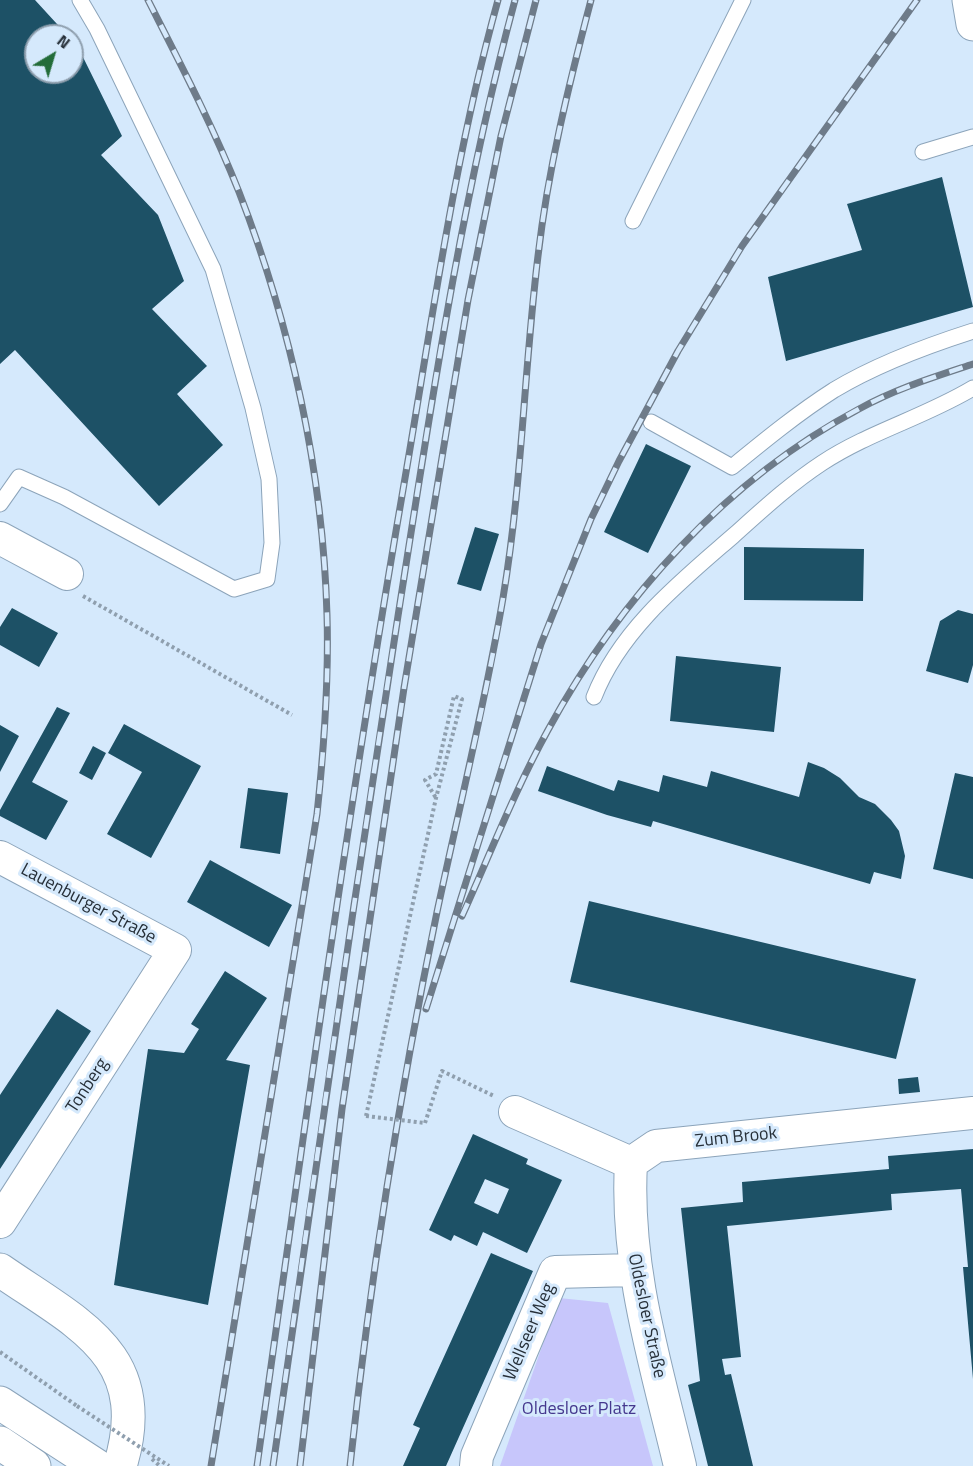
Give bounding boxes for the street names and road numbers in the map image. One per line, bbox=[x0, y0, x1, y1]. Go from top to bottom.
street label: Lauenburger Straße bbox=[17, 859, 159, 949]
street label: Tonberg bbox=[62, 1055, 114, 1117]
street label: Zum Brook bbox=[694, 1123, 778, 1153]
street label: Oldesloer Straße bbox=[622, 1252, 670, 1380]
street label: Wellseer Weg bbox=[500, 1280, 560, 1384]

